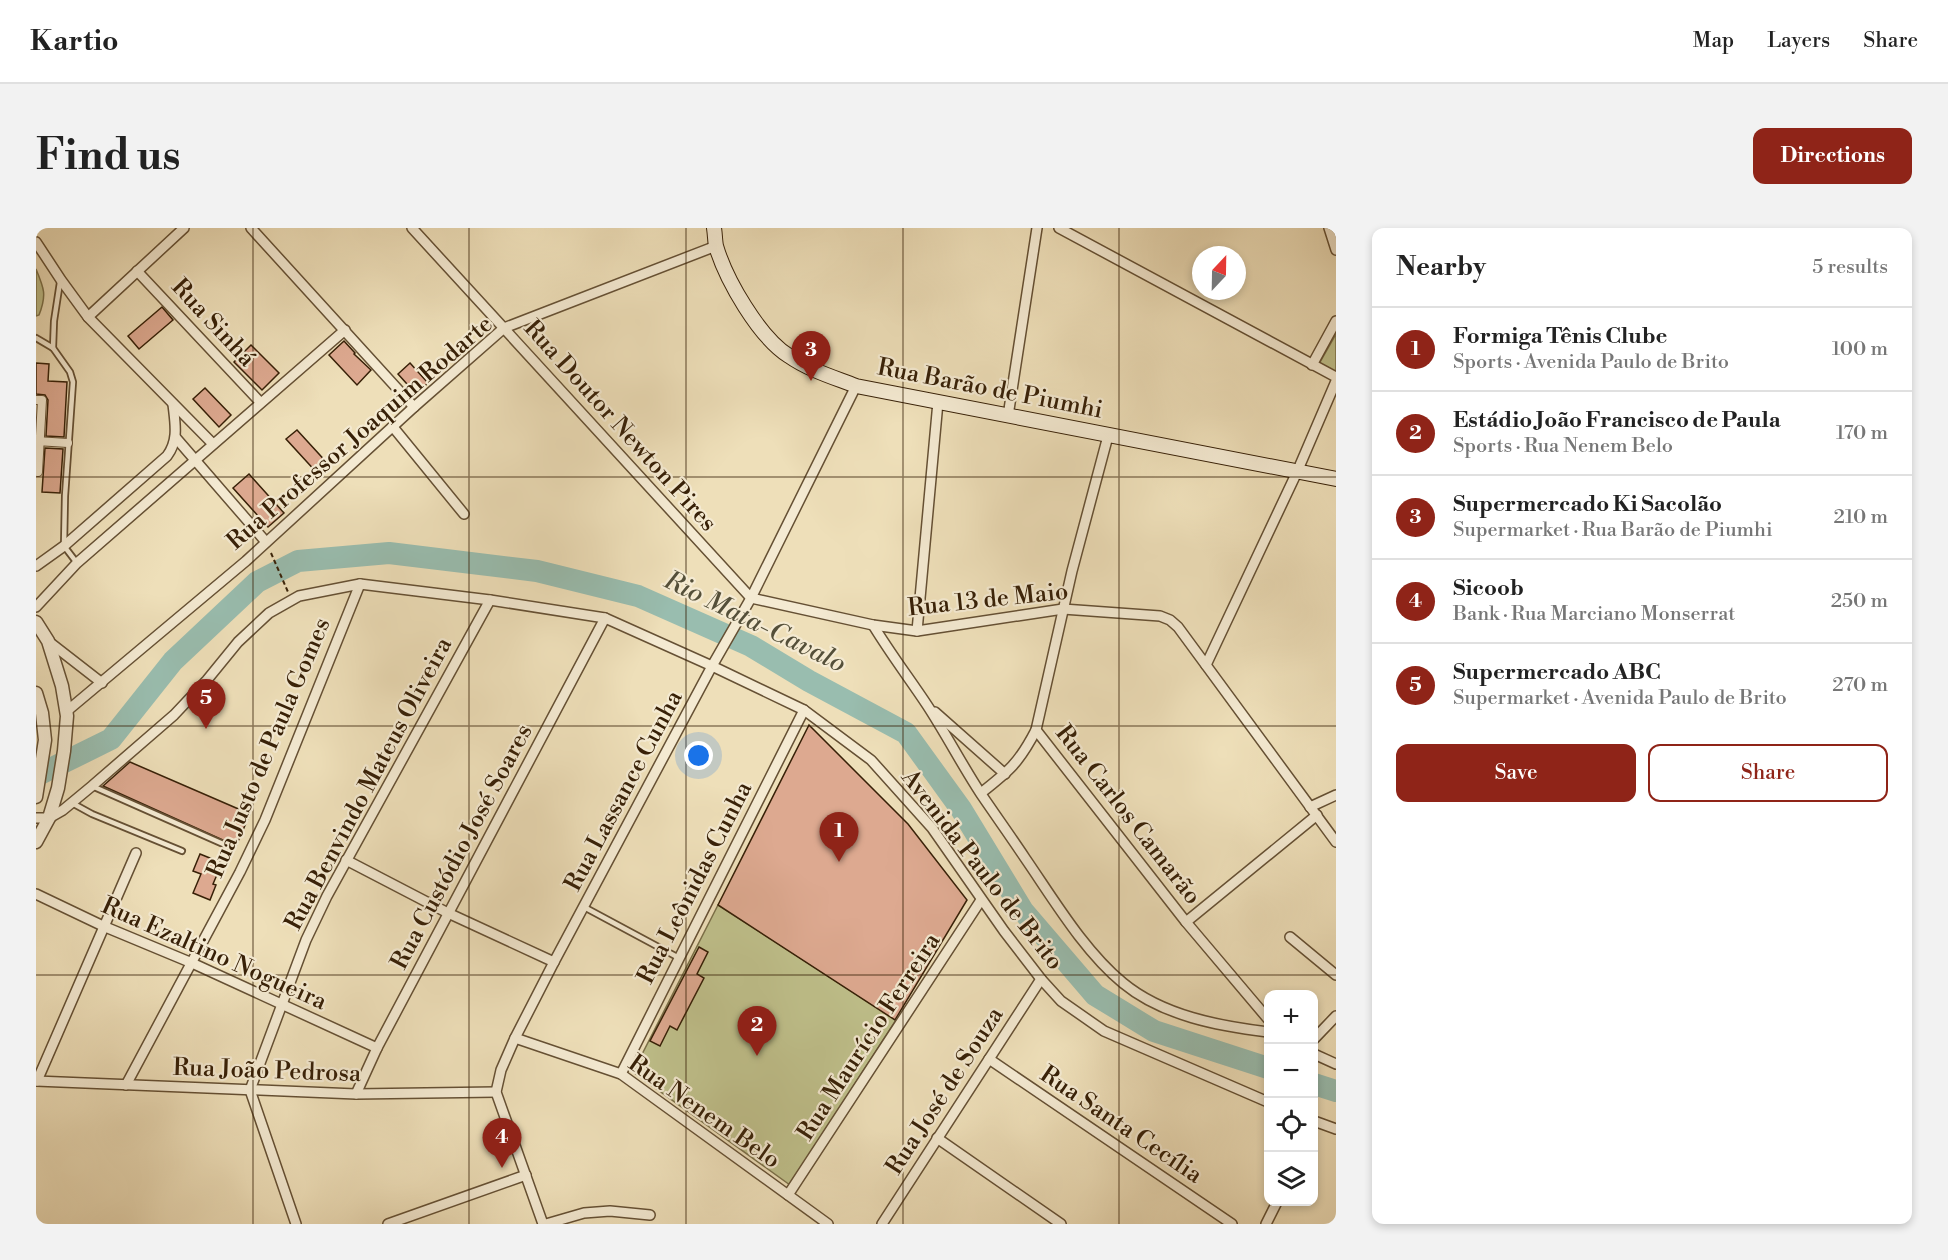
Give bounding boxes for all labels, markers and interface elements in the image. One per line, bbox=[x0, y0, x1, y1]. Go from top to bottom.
text: Kartio bbox=[30, 24, 119, 59]
text: Map bbox=[1693, 28, 1734, 54]
text: Layers bbox=[1767, 28, 1830, 54]
text: Share bbox=[1863, 28, 1918, 54]
button: Directions bbox=[1753, 128, 1912, 184]
text: Find us bbox=[36, 130, 180, 183]
north arrow bbox=[1192, 246, 1246, 300]
text: Nearby bbox=[1396, 251, 1486, 283]
text: 5 results bbox=[1812, 255, 1888, 280]
street label: Rua Sinhá bbox=[165, 273, 262, 374]
street label: Rua Professor Joaquim Rodarte bbox=[221, 309, 499, 557]
street label: Rua Doutor Newton Pires bbox=[517, 314, 723, 538]
text: Formiga Tênis Clube bbox=[1453, 323, 1667, 350]
pin: 3 bbox=[792, 332, 830, 381]
text: 1 bbox=[1411, 337, 1420, 362]
text: 100 m bbox=[1832, 337, 1888, 362]
text: Sports · Avenida Paulo de Brito bbox=[1453, 350, 1729, 375]
street label: Rua Barão de Piumhi bbox=[875, 352, 1105, 426]
text: Estádio João Francisco de Paula bbox=[1453, 407, 1781, 434]
text: 2 bbox=[1409, 421, 1422, 446]
text: 170 m bbox=[1836, 421, 1888, 446]
text: Sports · Rua Nenem Belo bbox=[1453, 434, 1673, 459]
text: Supermercado Ki Sacolão bbox=[1453, 491, 1722, 518]
text: 3 bbox=[1409, 505, 1422, 530]
text: 210 m bbox=[1833, 505, 1888, 530]
text: Supermarket · Rua Barão de Piumhi bbox=[1453, 518, 1773, 543]
water label: Rio Mata-Cavalo bbox=[658, 564, 851, 680]
text: Sicoob bbox=[1453, 575, 1524, 602]
street label: Rua 13 de Maio bbox=[906, 577, 1070, 623]
text: 4 bbox=[1409, 589, 1422, 614]
text: 250 m bbox=[1831, 589, 1888, 614]
text: Bank · Rua Marciano Monserrat bbox=[1453, 602, 1735, 627]
street label: Rua Justo de Paula Gomes bbox=[201, 614, 337, 882]
street label: Rua Benvindo Mateus Oliveira bbox=[279, 632, 460, 936]
text: Supermercado ABC bbox=[1453, 659, 1661, 686]
text: 5 bbox=[1409, 673, 1422, 698]
text: 270 m bbox=[1832, 673, 1888, 698]
pin: 5 bbox=[186, 680, 226, 729]
street label: Rua Lassance Cunha bbox=[558, 685, 690, 896]
text: Supermarket · Avenida Paulo de Brito bbox=[1453, 686, 1787, 711]
street label: Rua Custódio José Soares bbox=[385, 719, 539, 975]
street label: Rua Carlos Camarão bbox=[1049, 719, 1207, 911]
your location bbox=[684, 741, 713, 770]
button: Save bbox=[1396, 744, 1636, 802]
button: Share bbox=[1648, 744, 1888, 802]
street label: Avenida Paulo de Brito bbox=[894, 763, 1070, 976]
street label: Rua Leônidas Cunha bbox=[631, 776, 759, 989]
pin: 1 bbox=[820, 812, 858, 862]
street label: Rua Ezaltino Nogueira bbox=[97, 891, 332, 1018]
street label: Rua Maurício Ferreira bbox=[791, 927, 948, 1146]
map controls bbox=[1264, 990, 1318, 1206]
button: + bbox=[1264, 990, 1318, 1044]
street label: Rua José de Souza bbox=[880, 1001, 1011, 1181]
pin: 2 bbox=[738, 1006, 776, 1056]
button: − bbox=[1264, 1044, 1318, 1098]
street label: Rua Nenem Belo bbox=[622, 1048, 786, 1176]
street label: Rua João Pedrosa bbox=[172, 1053, 363, 1089]
street label: Rua Santa Cecília bbox=[1034, 1060, 1209, 1191]
button: locate bbox=[1264, 1098, 1318, 1152]
pin: 4 bbox=[482, 1118, 522, 1168]
button: layers bbox=[1264, 1152, 1318, 1206]

